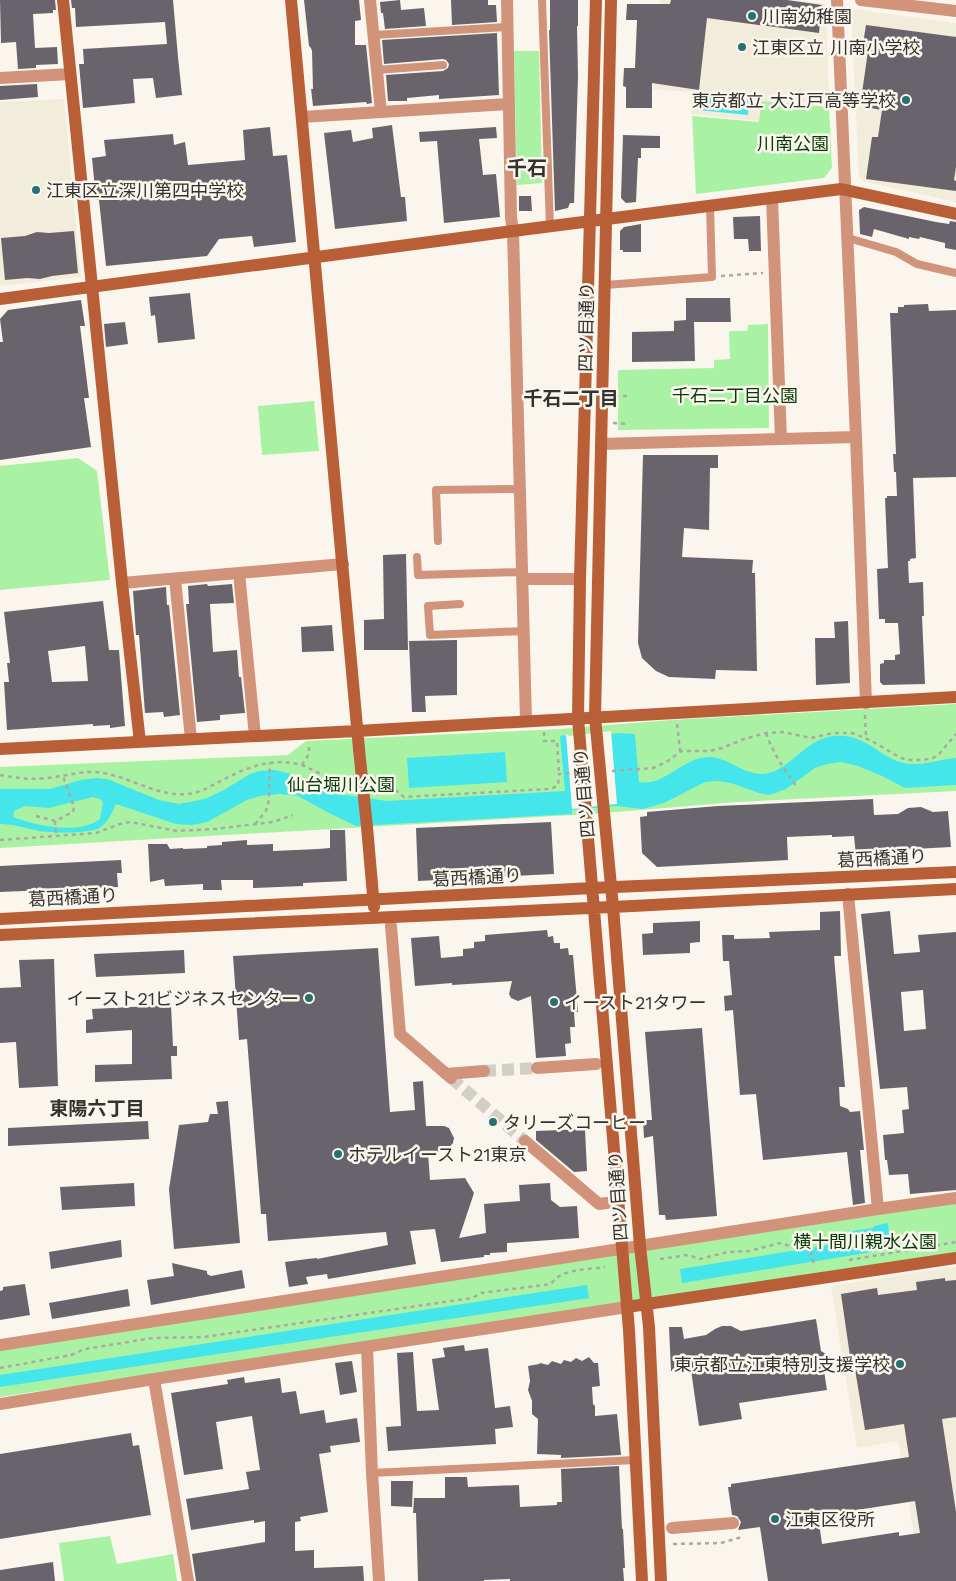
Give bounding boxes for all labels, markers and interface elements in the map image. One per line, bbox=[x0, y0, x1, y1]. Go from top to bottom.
place label: 川南幼稚園 bbox=[762, 6, 852, 27]
marker: 川南幼稚園 bbox=[746, 10, 758, 22]
place label: 江東区立 川南小学校 bbox=[752, 37, 920, 58]
marker: 江東区立 川南小学校 bbox=[736, 41, 748, 53]
place label: 東京都立 大江戸高等学校 bbox=[692, 90, 896, 111]
marker: 東京都立 大江戸高等学校 bbox=[900, 94, 912, 106]
park label: 川南公園 bbox=[757, 133, 829, 154]
district label: 千石 bbox=[507, 156, 547, 180]
place label: 江東区立深川第四中学校 bbox=[46, 180, 244, 201]
marker: 江東区立深川第四中学校 bbox=[30, 184, 42, 196]
street label: 四ツ目通り bbox=[575, 282, 597, 372]
park label: 千石二丁目公園 bbox=[672, 385, 798, 406]
district label: 千石二丁目 bbox=[523, 387, 619, 410]
street label: 四ツ目通り bbox=[570, 747, 598, 839]
park label: 仙台堀川公園 bbox=[287, 774, 395, 795]
street label: 葛西橋通り bbox=[837, 845, 927, 871]
street label: 葛西橋通り bbox=[432, 864, 522, 890]
street label: 葛西橋通り bbox=[28, 884, 118, 910]
place label: イースト21ビジネスセンター bbox=[66, 988, 299, 1009]
marker: イースト21ビジネスセンター bbox=[303, 992, 315, 1004]
place label: イースト21タワー bbox=[564, 992, 707, 1013]
marker: イースト21タワー bbox=[548, 996, 560, 1008]
district label: 東陽六丁目 bbox=[49, 1097, 145, 1120]
place label: タリーズコーヒー bbox=[503, 1112, 646, 1133]
marker: タリーズコーヒー bbox=[487, 1116, 499, 1128]
place label: ホテルイースト21東京 bbox=[348, 1144, 527, 1165]
marker: ホテルイースト21東京 bbox=[332, 1148, 344, 1160]
street label: 四ツ目通り bbox=[604, 1150, 632, 1242]
park label: 横十間川親水公園 bbox=[793, 1231, 937, 1252]
place label: 東京都立江東特別支援学校 bbox=[674, 1354, 890, 1375]
marker: 東京都立江東特別支援学校 bbox=[894, 1358, 906, 1370]
place label: 江東区役所 bbox=[785, 1509, 875, 1530]
marker: 江東区役所 bbox=[769, 1513, 781, 1525]

